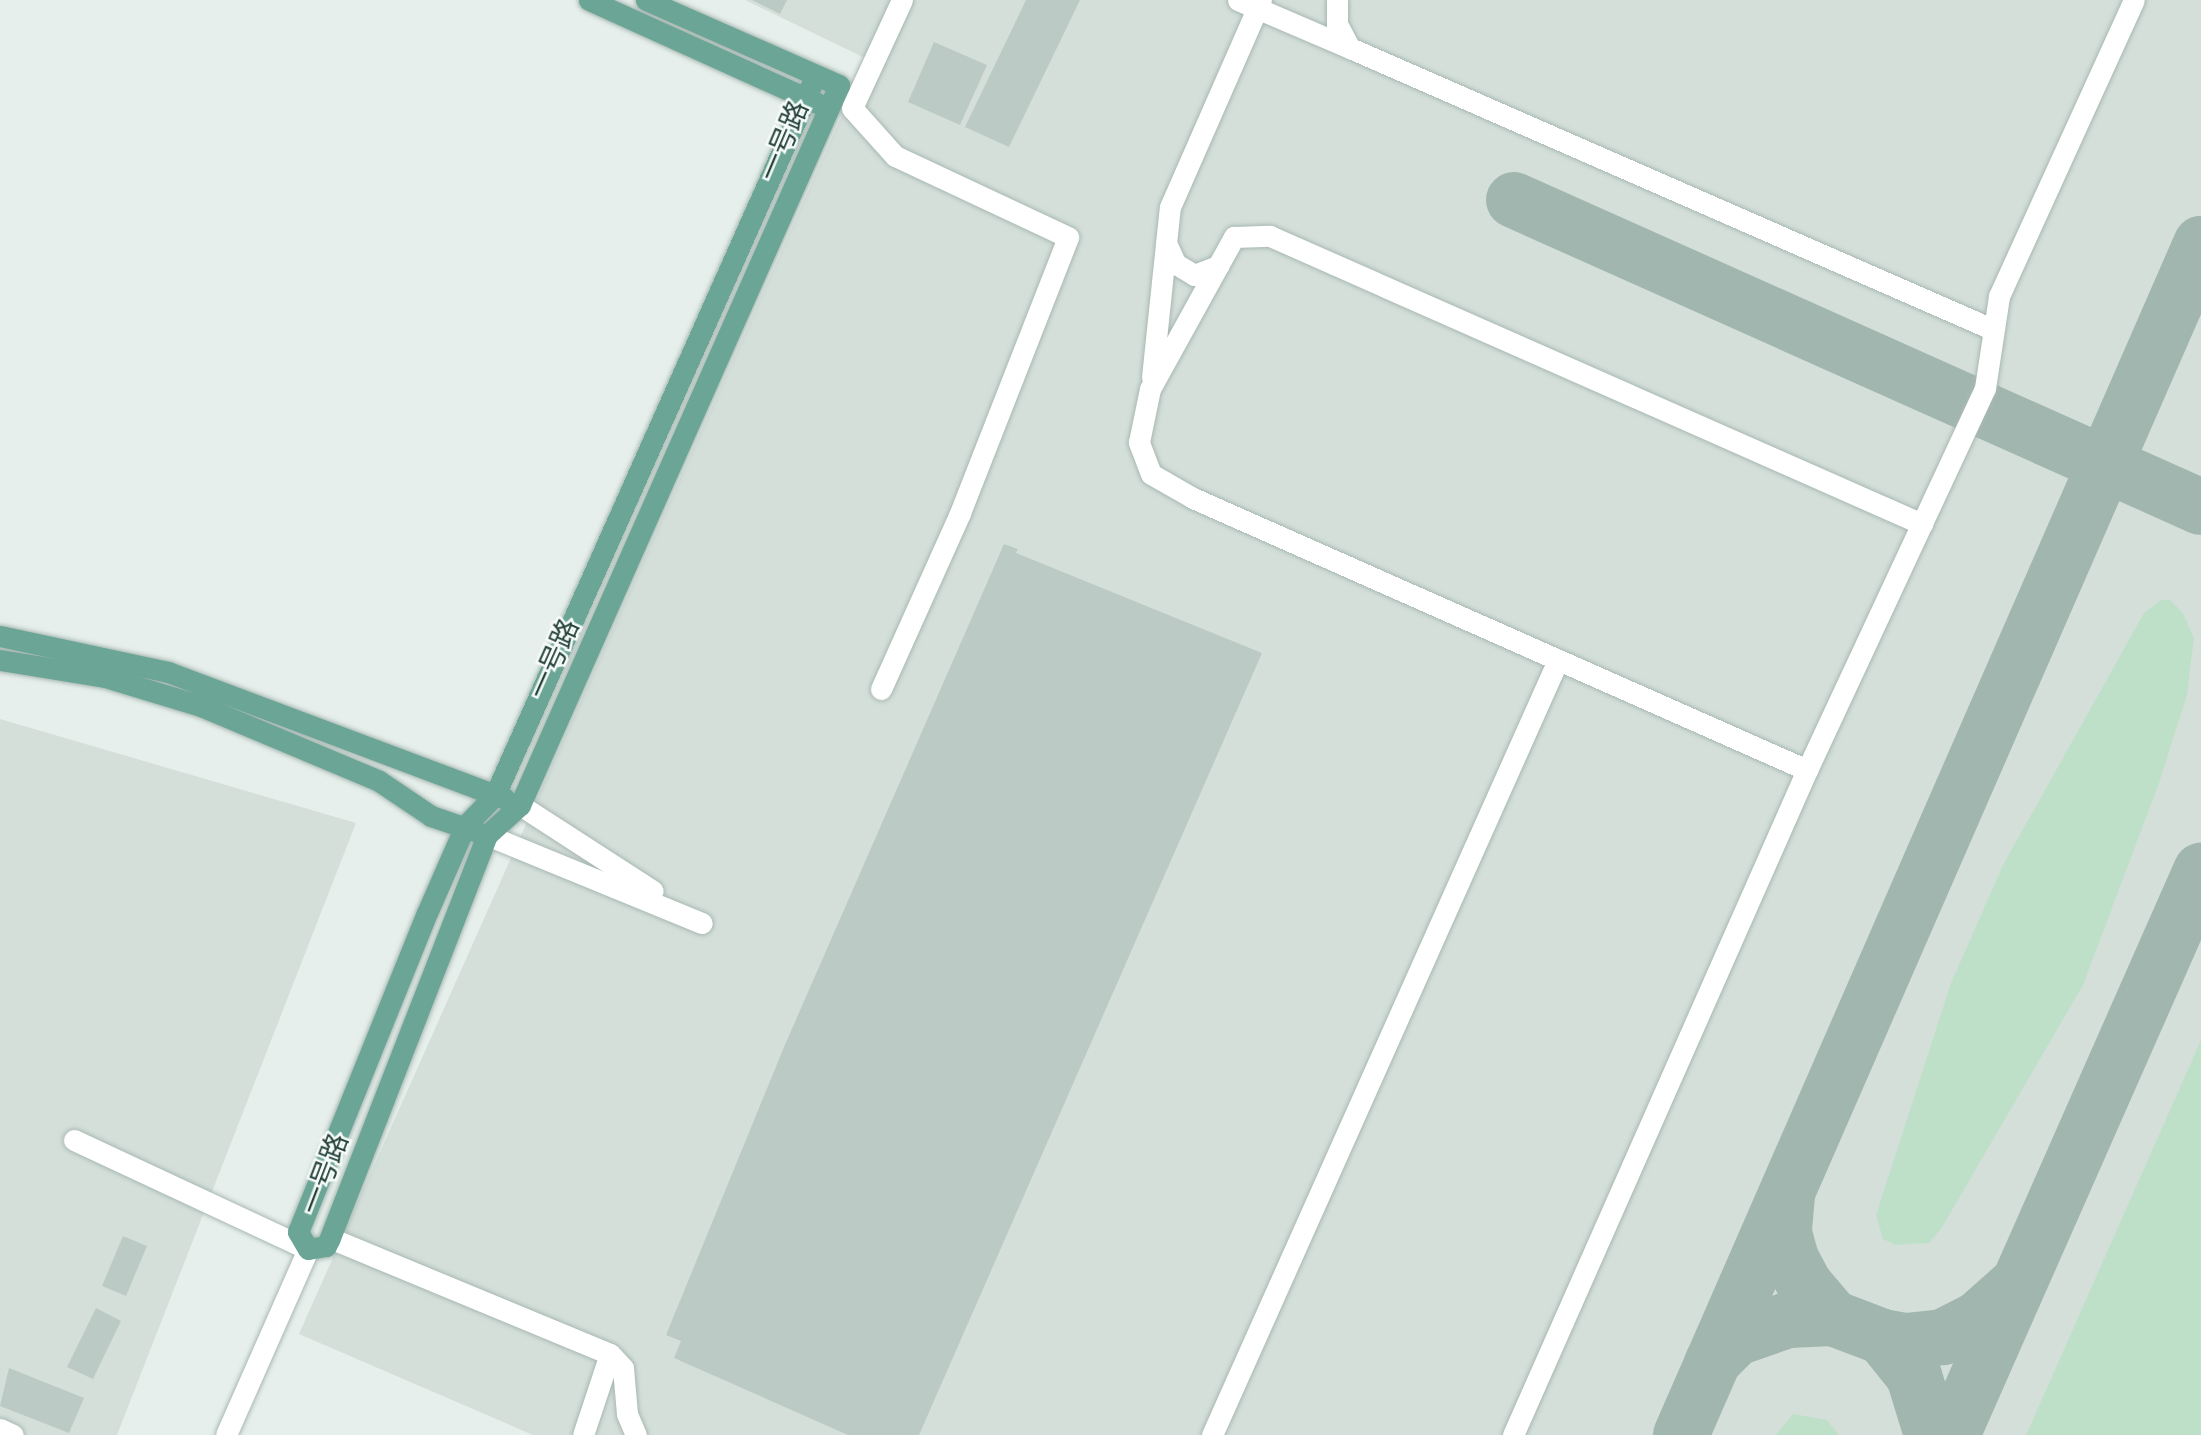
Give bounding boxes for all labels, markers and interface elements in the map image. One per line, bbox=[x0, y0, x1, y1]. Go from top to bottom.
street label: 一号路 bbox=[752, 96, 816, 186]
street label: 一号路 bbox=[522, 614, 586, 704]
street label: 一号路 bbox=[294, 1129, 356, 1219]

